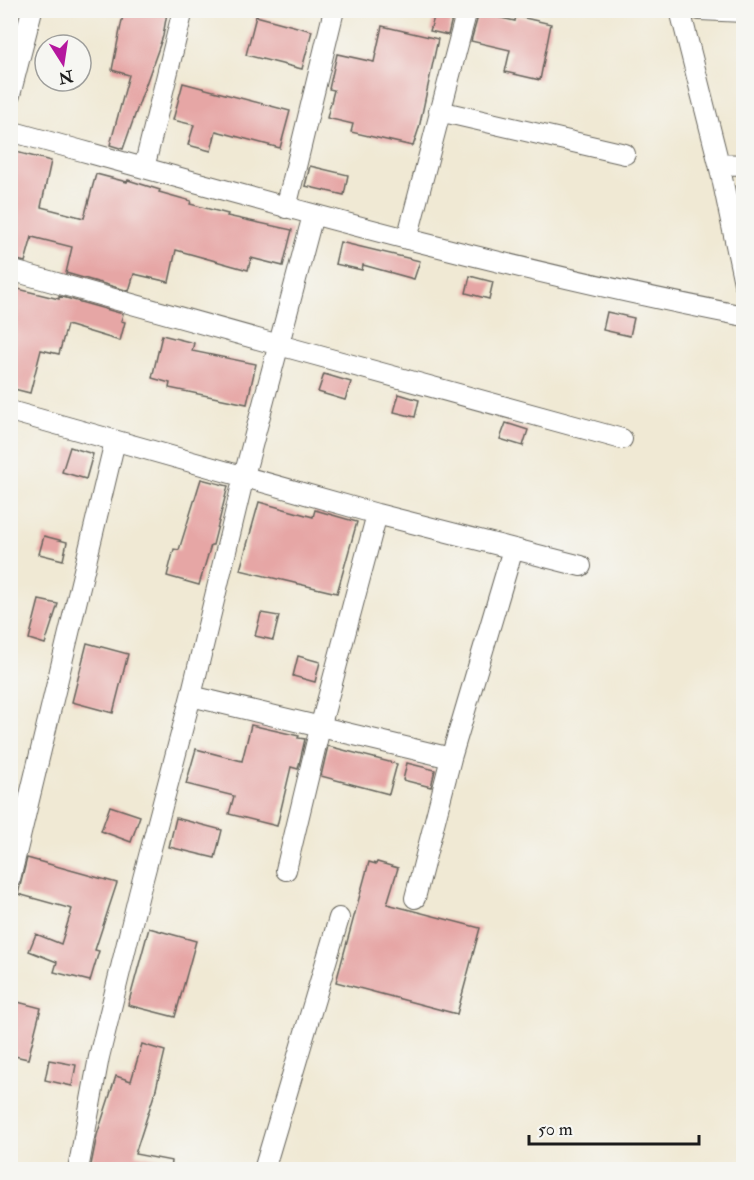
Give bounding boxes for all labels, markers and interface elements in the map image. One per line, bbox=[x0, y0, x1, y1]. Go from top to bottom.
north arrow bbox=[33, 33, 93, 93]
text: N bbox=[56, 65, 76, 88]
scale bar bbox=[529, 1108, 698, 1146]
text: 50 m bbox=[538, 1118, 573, 1141]

